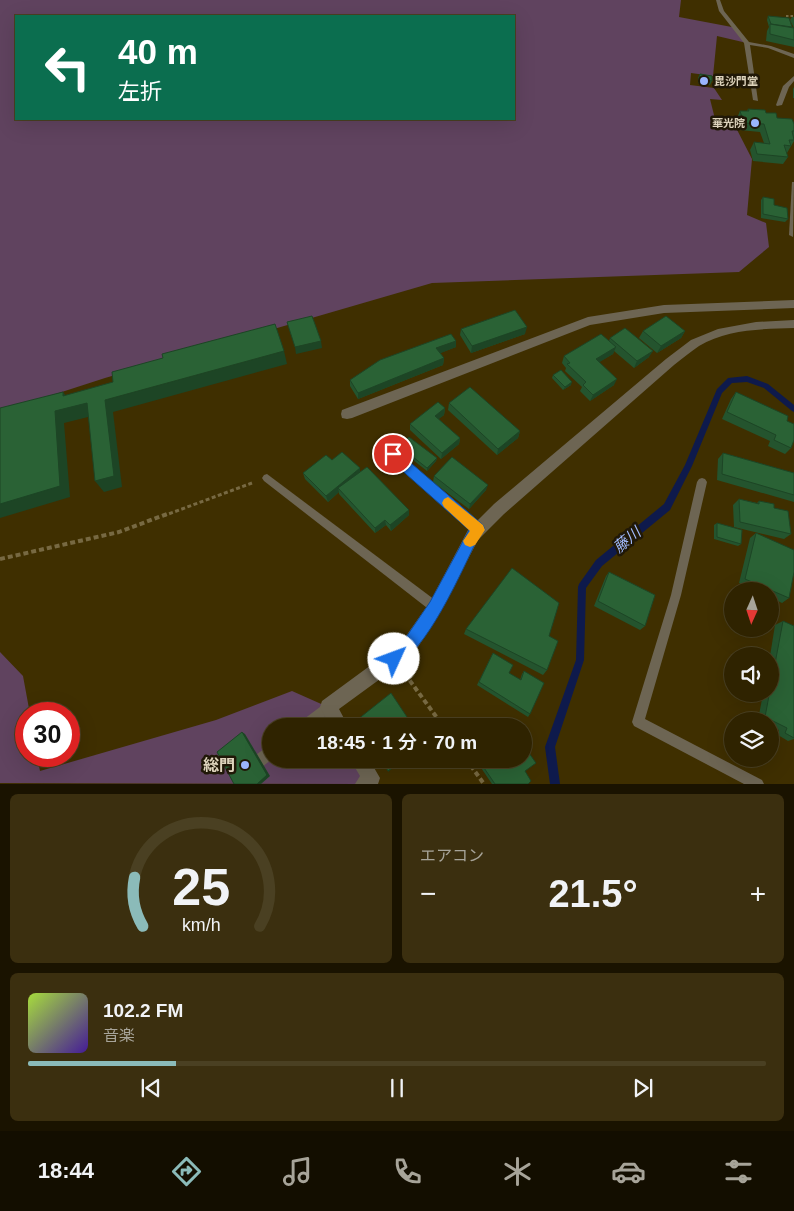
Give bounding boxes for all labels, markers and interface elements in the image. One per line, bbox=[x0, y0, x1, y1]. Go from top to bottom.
text: 40 m bbox=[118, 32, 198, 71]
icon: left bbox=[35, 35, 100, 100]
marker: 毘沙門堂 bbox=[698, 75, 710, 87]
place label: 毘沙門堂 bbox=[714, 75, 758, 87]
text: 左折 bbox=[118, 79, 162, 104]
place label: 華光院 bbox=[712, 117, 745, 129]
marker: 華光院 bbox=[749, 117, 761, 129]
pin bbox=[372, 433, 414, 475]
icon: arrive bbox=[379, 440, 407, 468]
water label: 藤川 bbox=[610, 522, 645, 556]
north arrow bbox=[724, 582, 779, 638]
map controls bbox=[724, 582, 779, 767]
position arrow bbox=[367, 632, 419, 684]
button: sound bbox=[724, 647, 779, 702]
speed limit sign: 30 bbox=[15, 702, 80, 767]
button: layers bbox=[724, 712, 779, 767]
text: 18:45 · 1 分 · 70 m bbox=[317, 732, 477, 753]
place label: 総門 bbox=[203, 756, 235, 774]
marker: 総門 bbox=[239, 759, 251, 771]
text: エアコン bbox=[420, 847, 484, 864]
text: 25 bbox=[172, 858, 230, 916]
text: 21.5° bbox=[548, 873, 638, 915]
text: − bbox=[420, 878, 436, 909]
text: + bbox=[750, 878, 766, 909]
text: km/h bbox=[182, 915, 220, 935]
text: 102.2 FM bbox=[103, 1000, 183, 1021]
text: 音楽 bbox=[103, 1027, 135, 1044]
icon: previous bbox=[137, 1074, 165, 1102]
icon: pause bbox=[383, 1074, 411, 1102]
icon: next bbox=[629, 1074, 657, 1102]
icon: directions bbox=[169, 1154, 204, 1189]
icon: music bbox=[280, 1154, 315, 1189]
icon: phone bbox=[390, 1154, 425, 1189]
icon: climate bbox=[500, 1154, 535, 1189]
icon: car bbox=[611, 1154, 646, 1189]
icon: filters bbox=[721, 1154, 756, 1189]
text: 18:44 bbox=[38, 1158, 94, 1183]

